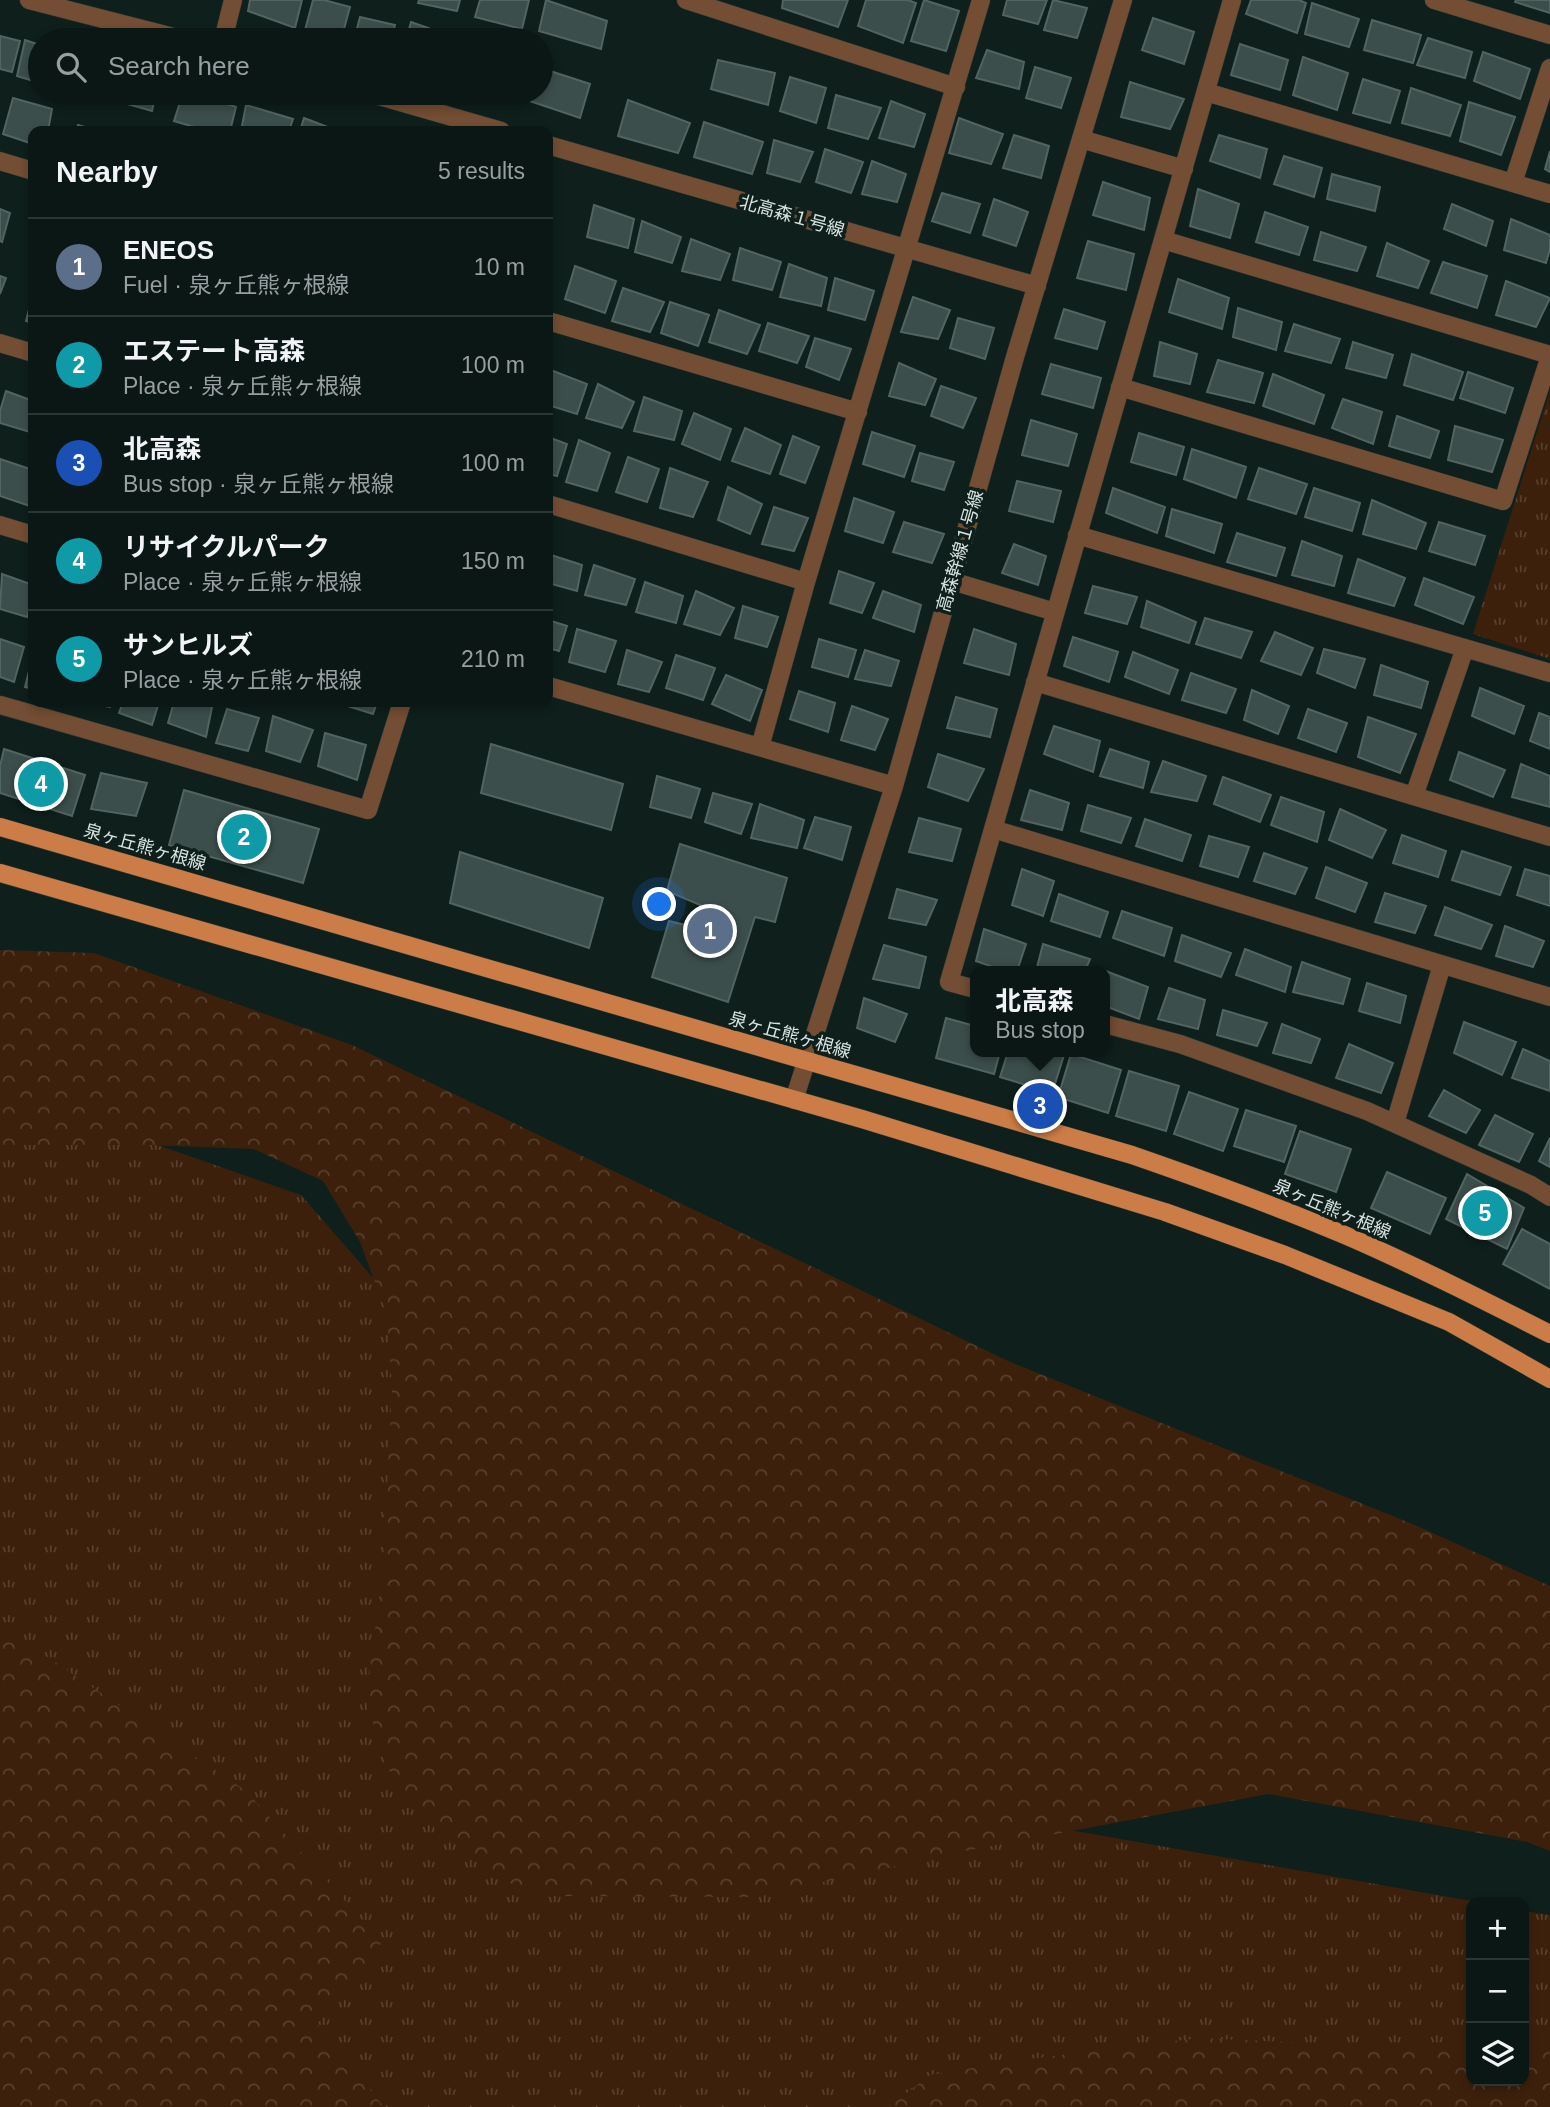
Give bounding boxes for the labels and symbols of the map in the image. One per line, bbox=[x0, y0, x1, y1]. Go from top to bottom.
street label: 北高森１号線 bbox=[737, 192, 847, 240]
street label: 高森幹線１号線 bbox=[933, 488, 987, 614]
pin: 4 bbox=[18, 758, 64, 810]
pin: 2 bbox=[221, 811, 267, 863]
street label: 泉ヶ丘熊ヶ根線 bbox=[82, 820, 208, 874]
your location bbox=[642, 887, 676, 921]
pin: 1 bbox=[687, 905, 733, 957]
street label: 泉ヶ丘熊ヶ根線 bbox=[727, 1008, 853, 1062]
pin: 3 bbox=[1017, 1080, 1063, 1132]
street label: 泉ヶ丘熊ヶ根線 bbox=[1270, 1175, 1394, 1243]
pin: 5 bbox=[1462, 1187, 1508, 1239]

